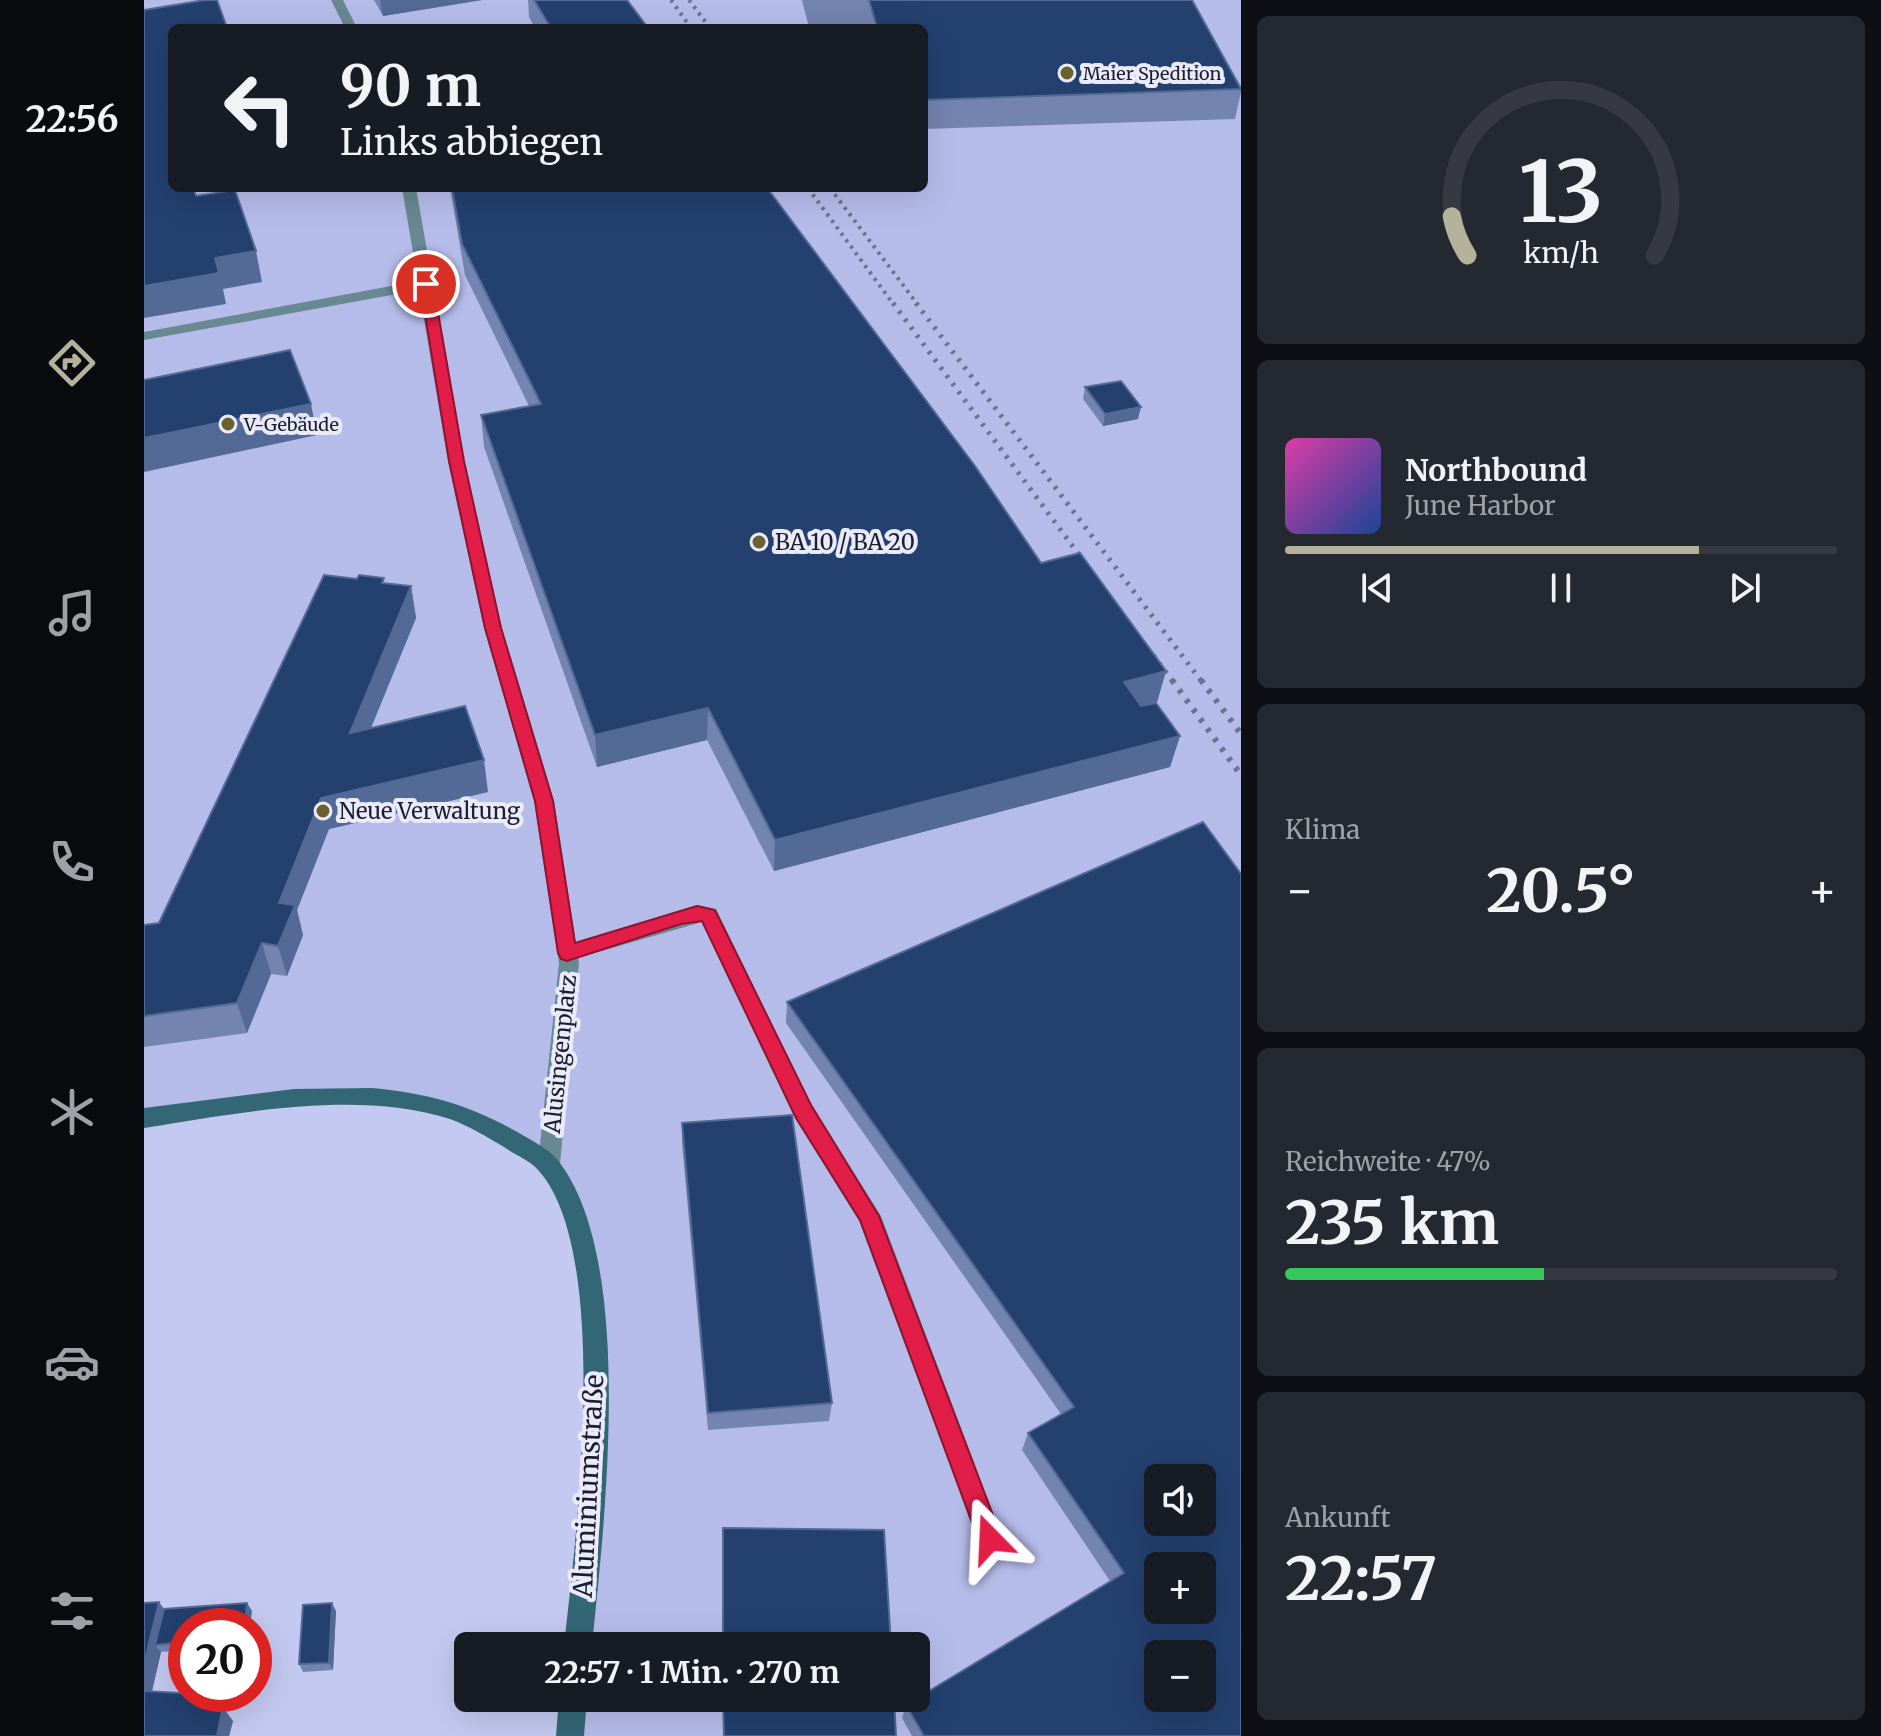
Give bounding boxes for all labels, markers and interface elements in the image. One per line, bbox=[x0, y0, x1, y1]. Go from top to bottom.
text: 90 m bbox=[340, 51, 481, 121]
icon: left bbox=[208, 56, 312, 160]
place label: Maier Spedition bbox=[1083, 62, 1222, 85]
marker: Maier Spedition bbox=[1058, 64, 1076, 82]
text: 22:56 bbox=[25, 97, 119, 142]
text: Links abbiegen bbox=[340, 120, 603, 165]
text: 13 bbox=[1519, 140, 1603, 245]
text: km/h bbox=[1523, 235, 1599, 271]
pin bbox=[392, 250, 460, 318]
icon: arrive bbox=[404, 262, 448, 306]
icon: directions bbox=[44, 335, 100, 391]
place label: V-Gebäude bbox=[243, 413, 339, 436]
marker: V-Gebäude bbox=[219, 415, 237, 433]
text: Northbound bbox=[1405, 451, 1587, 489]
text: June Harbor bbox=[1405, 489, 1556, 522]
place label: BA 10 / BA 20 bbox=[775, 528, 915, 556]
marker: BA 10 / BA 20 bbox=[750, 533, 768, 551]
icon: previous bbox=[1355, 566, 1399, 610]
icon: pause bbox=[1539, 566, 1583, 610]
icon: next bbox=[1723, 566, 1767, 610]
icon: music bbox=[44, 585, 100, 641]
place label: Neue Verwaltung bbox=[339, 797, 520, 825]
marker: Neue Verwaltung bbox=[314, 802, 332, 820]
text: Klima bbox=[1285, 813, 1360, 846]
icon: phone bbox=[44, 834, 100, 890]
text: 20.5° bbox=[1486, 853, 1636, 928]
text: − bbox=[1285, 863, 1314, 918]
text: + bbox=[1808, 863, 1837, 918]
street label: Alusingenplatz bbox=[538, 973, 582, 1136]
icon: climate bbox=[44, 1084, 100, 1140]
text: Reichweite · 47% bbox=[1285, 1145, 1491, 1178]
text: 235 km bbox=[1285, 1185, 1499, 1260]
icon: car bbox=[44, 1334, 100, 1390]
street label: Aluminiumstraße bbox=[566, 1374, 610, 1599]
map controls bbox=[1144, 1464, 1216, 1712]
button: sound bbox=[1144, 1464, 1216, 1536]
position arrow bbox=[948, 1497, 1032, 1581]
text: Ankunft bbox=[1285, 1501, 1391, 1534]
text: 22:57 bbox=[1285, 1541, 1437, 1616]
button: + bbox=[1144, 1552, 1216, 1624]
icon: filters bbox=[44, 1583, 100, 1639]
speed limit sign: 20 bbox=[168, 1608, 272, 1712]
button: − bbox=[1144, 1640, 1216, 1712]
text: 22:57 · 1 Min. · 270 m bbox=[544, 1653, 840, 1691]

